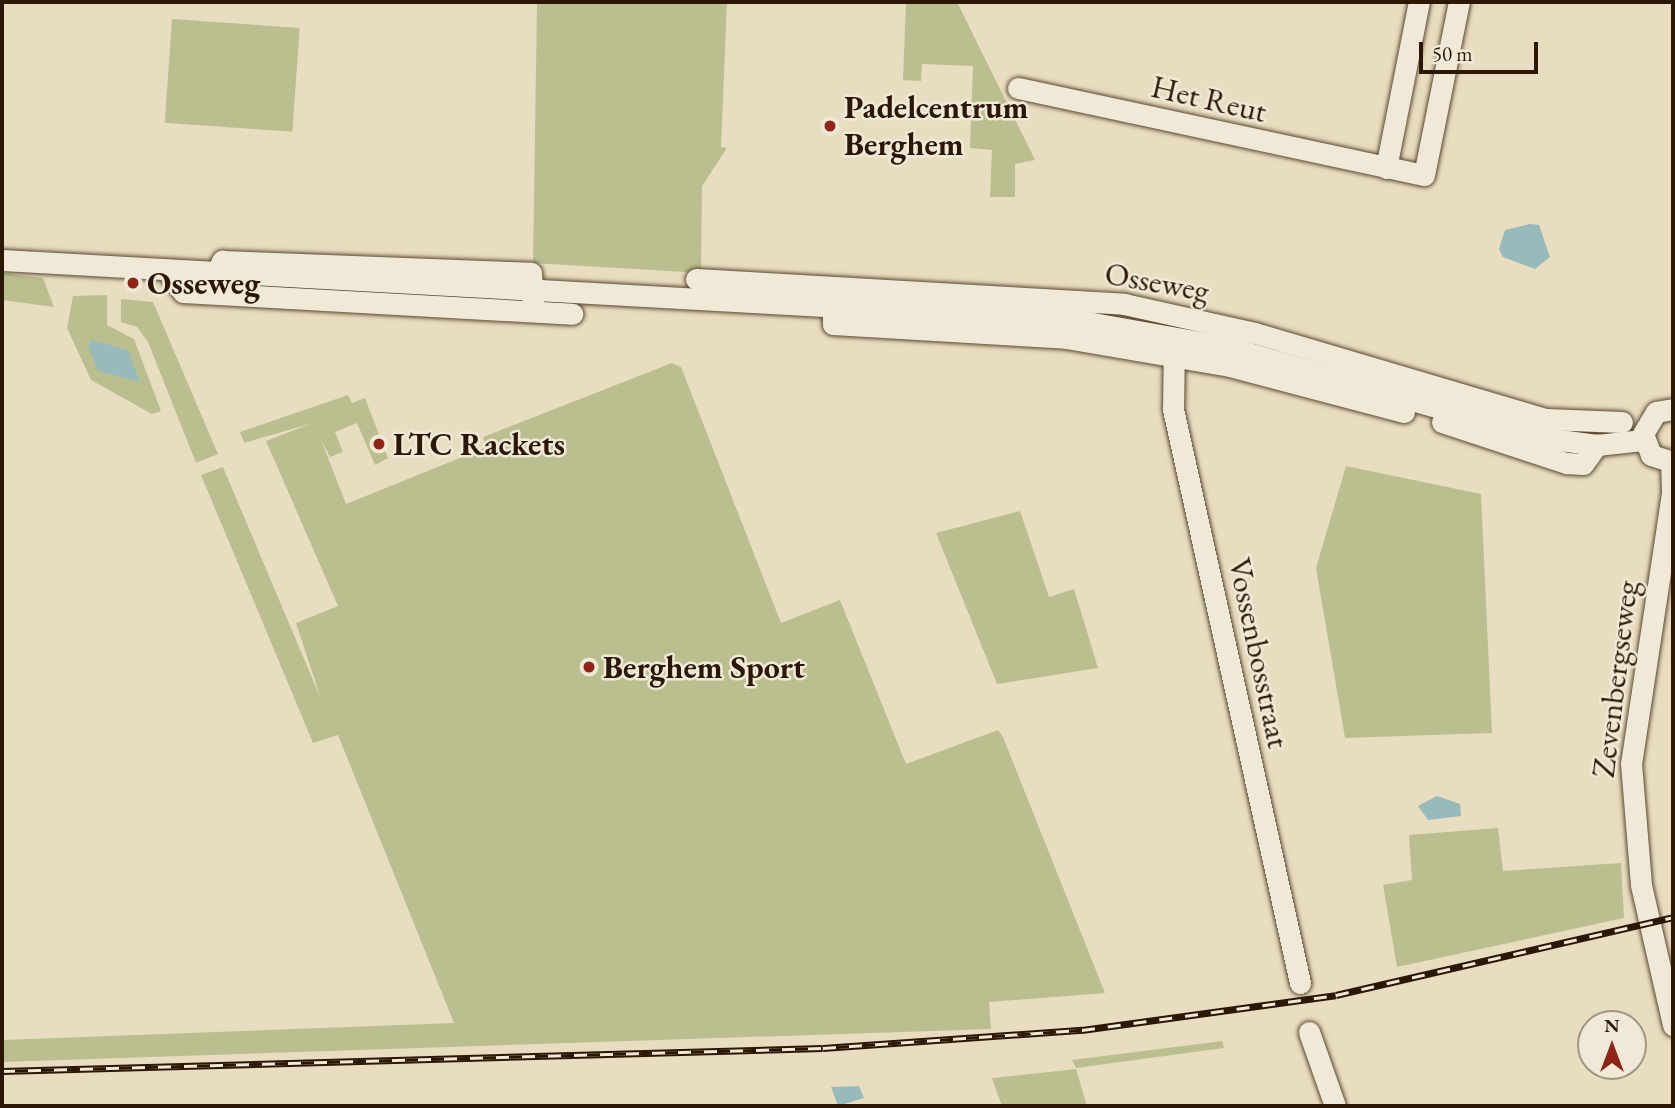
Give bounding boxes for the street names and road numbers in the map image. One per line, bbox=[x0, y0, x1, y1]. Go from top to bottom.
street label: Het Reut bbox=[1148, 67, 1270, 131]
street label: Osseweg bbox=[1102, 254, 1212, 310]
street label: Vossenbosstraat bbox=[1220, 554, 1298, 752]
street label: Zevenbergseweg bbox=[1584, 578, 1646, 780]

